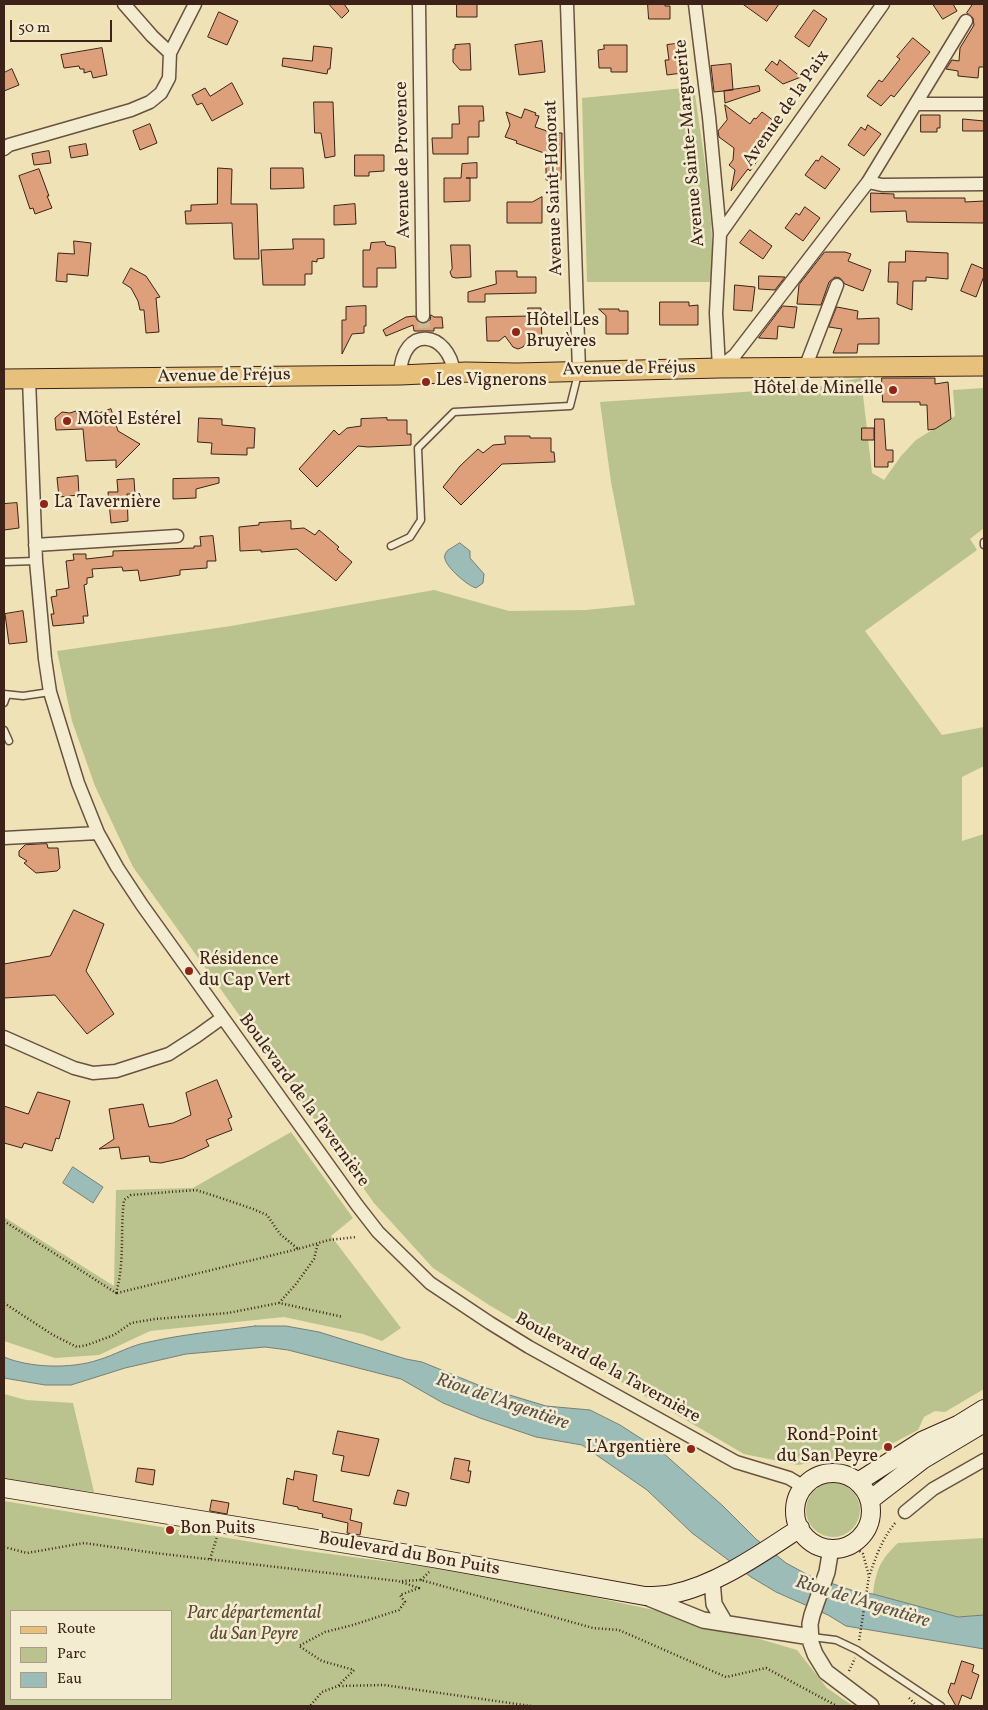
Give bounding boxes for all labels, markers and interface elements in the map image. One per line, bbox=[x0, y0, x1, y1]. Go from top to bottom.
scale bar bbox=[12, 10, 115, 42]
text: 50 m bbox=[18, 18, 50, 39]
street label: Avenue Sainte-Marguerite bbox=[671, 38, 711, 248]
street label: Avenue de la Paix bbox=[739, 47, 835, 171]
street label: Avenue de Provence bbox=[392, 81, 416, 239]
street label: Avenue Saint-Honorat bbox=[541, 99, 569, 277]
place label: Hôtel Les Bruyères bbox=[526, 311, 599, 354]
marker: Hôtel Les Bruyères bbox=[510, 326, 522, 338]
street label: Avenue de Fréjus bbox=[562, 358, 696, 382]
street label: Avenue de Fréjus bbox=[157, 365, 291, 389]
place label: Les Vignerons bbox=[436, 371, 547, 393]
marker: Les Vignerons bbox=[420, 376, 432, 388]
place label: Hôtel de Minelle bbox=[753, 379, 883, 401]
marker: Hôtel de Minelle bbox=[887, 384, 899, 396]
place label: Motel Estérel bbox=[77, 410, 181, 432]
marker: Motel Estérel bbox=[61, 415, 73, 427]
place label: La Tavernière bbox=[54, 493, 161, 515]
marker: La Tavernière bbox=[38, 498, 50, 510]
place label: Résidence du Cap Vert bbox=[199, 950, 291, 992]
marker: Résidence du Cap Vert bbox=[183, 965, 195, 977]
street label: Boulevard de la Tavernière bbox=[233, 1010, 373, 1192]
street label: Boulevard de la Tavernière bbox=[510, 1309, 704, 1429]
water label: Riou de l'Argentière bbox=[432, 1370, 572, 1436]
place label: Rond-Point du San Peyre bbox=[777, 1426, 878, 1468]
place label: L'Argentière bbox=[586, 1438, 681, 1460]
marker: Rond-Point du San Peyre bbox=[882, 1441, 894, 1453]
marker: L'Argentière bbox=[685, 1443, 697, 1455]
place label: Bon Puits bbox=[180, 1519, 255, 1541]
marker: Bon Puits bbox=[164, 1524, 176, 1536]
street label: Boulevard du Bon Puits bbox=[317, 1528, 501, 1582]
water label: Riou de l'Argentière bbox=[792, 1572, 932, 1634]
park label: Parc départemental du San Peyre bbox=[187, 1604, 321, 1646]
legend bbox=[10, 1610, 172, 1700]
text: Route bbox=[57, 1619, 96, 1640]
text: Parc bbox=[57, 1644, 86, 1665]
text: Eau bbox=[57, 1669, 82, 1690]

